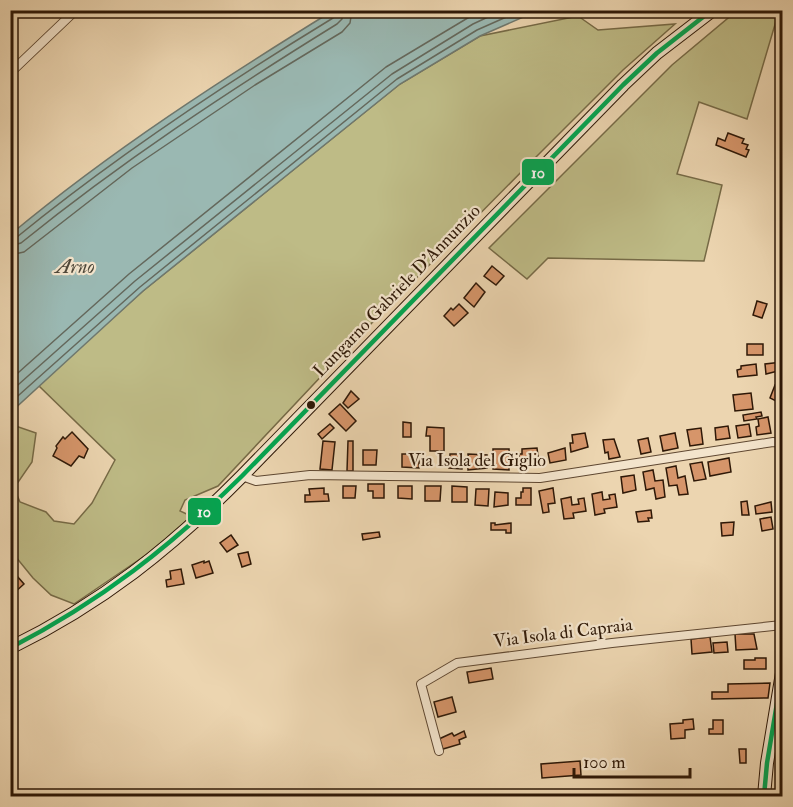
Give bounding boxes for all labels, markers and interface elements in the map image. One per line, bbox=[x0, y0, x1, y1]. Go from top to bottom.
line badge: 10 bbox=[521, 158, 555, 186]
text: 10 bbox=[531, 163, 545, 183]
street label: Lungarno Gabriele D'Annunzio bbox=[308, 200, 486, 382]
water label: Arno bbox=[53, 254, 95, 279]
unlabelled marker bbox=[305, 399, 317, 411]
street label: Via Isola del Giglio bbox=[408, 449, 546, 472]
line badge: 10 bbox=[187, 497, 222, 526]
text: 10 bbox=[197, 502, 211, 522]
street label: Via Isola di Capraia bbox=[492, 613, 634, 653]
scale bar bbox=[574, 741, 690, 779]
text: 100 m bbox=[583, 751, 626, 774]

